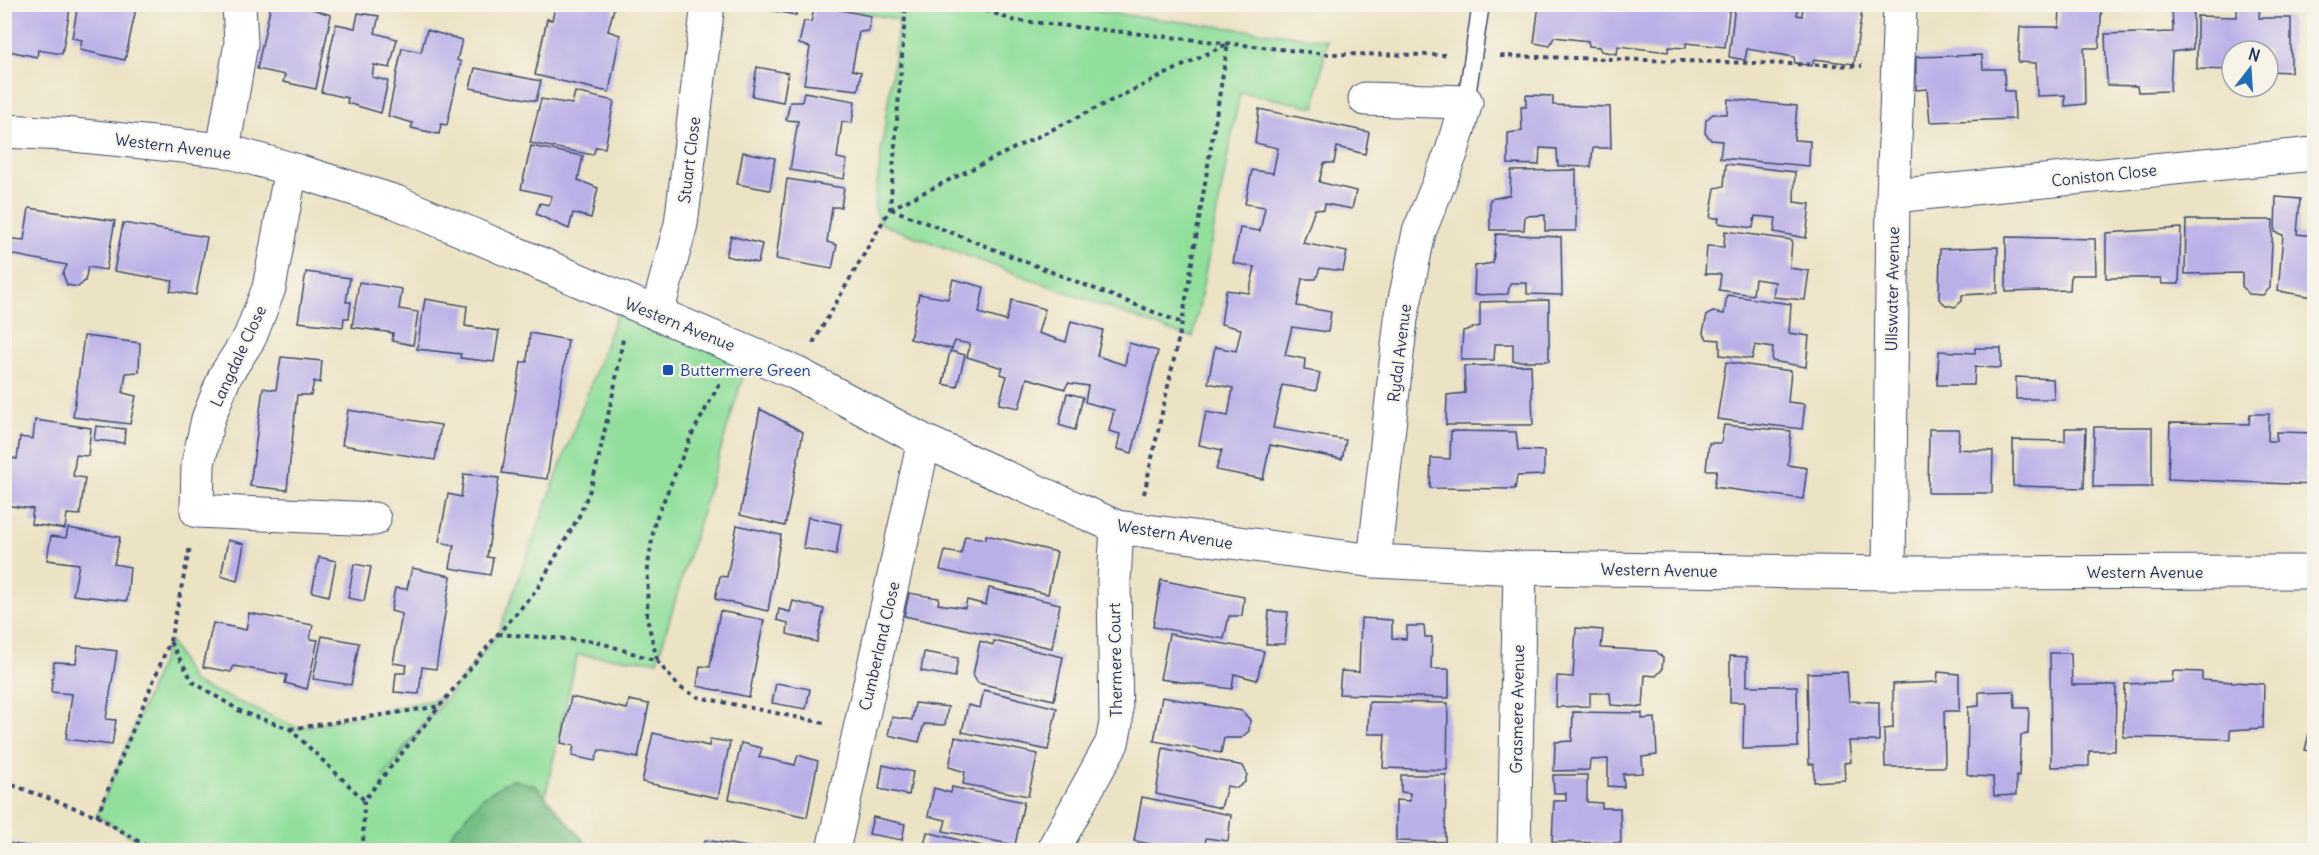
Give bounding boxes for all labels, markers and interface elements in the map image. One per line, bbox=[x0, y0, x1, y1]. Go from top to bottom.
north arrow bbox=[2220, 39, 2280, 99]
text: N bbox=[2246, 43, 2263, 66]
street label: Stuart Close bbox=[674, 116, 704, 204]
street label: Western Avenue bbox=[114, 129, 232, 163]
street label: Coniston Close bbox=[2050, 160, 2158, 190]
street label: Ullswater Avenue bbox=[1881, 226, 1903, 352]
street label: Western Avenue bbox=[622, 293, 738, 355]
street label: Langdale Close bbox=[206, 302, 270, 410]
street label: Rydal Avenue bbox=[1383, 303, 1415, 403]
place label: Buttermere Green bbox=[680, 360, 811, 380]
marker: Buttermere Green bbox=[661, 363, 675, 377]
street label: Western Avenue bbox=[1116, 515, 1234, 553]
street label: Western Avenue bbox=[1600, 559, 1718, 581]
street label: Western Avenue bbox=[2087, 562, 2203, 582]
street label: Cumberland Close bbox=[854, 580, 904, 712]
street label: Thermere Court bbox=[1104, 602, 1126, 717]
street label: Grasmere Avenue bbox=[1506, 644, 1528, 774]

